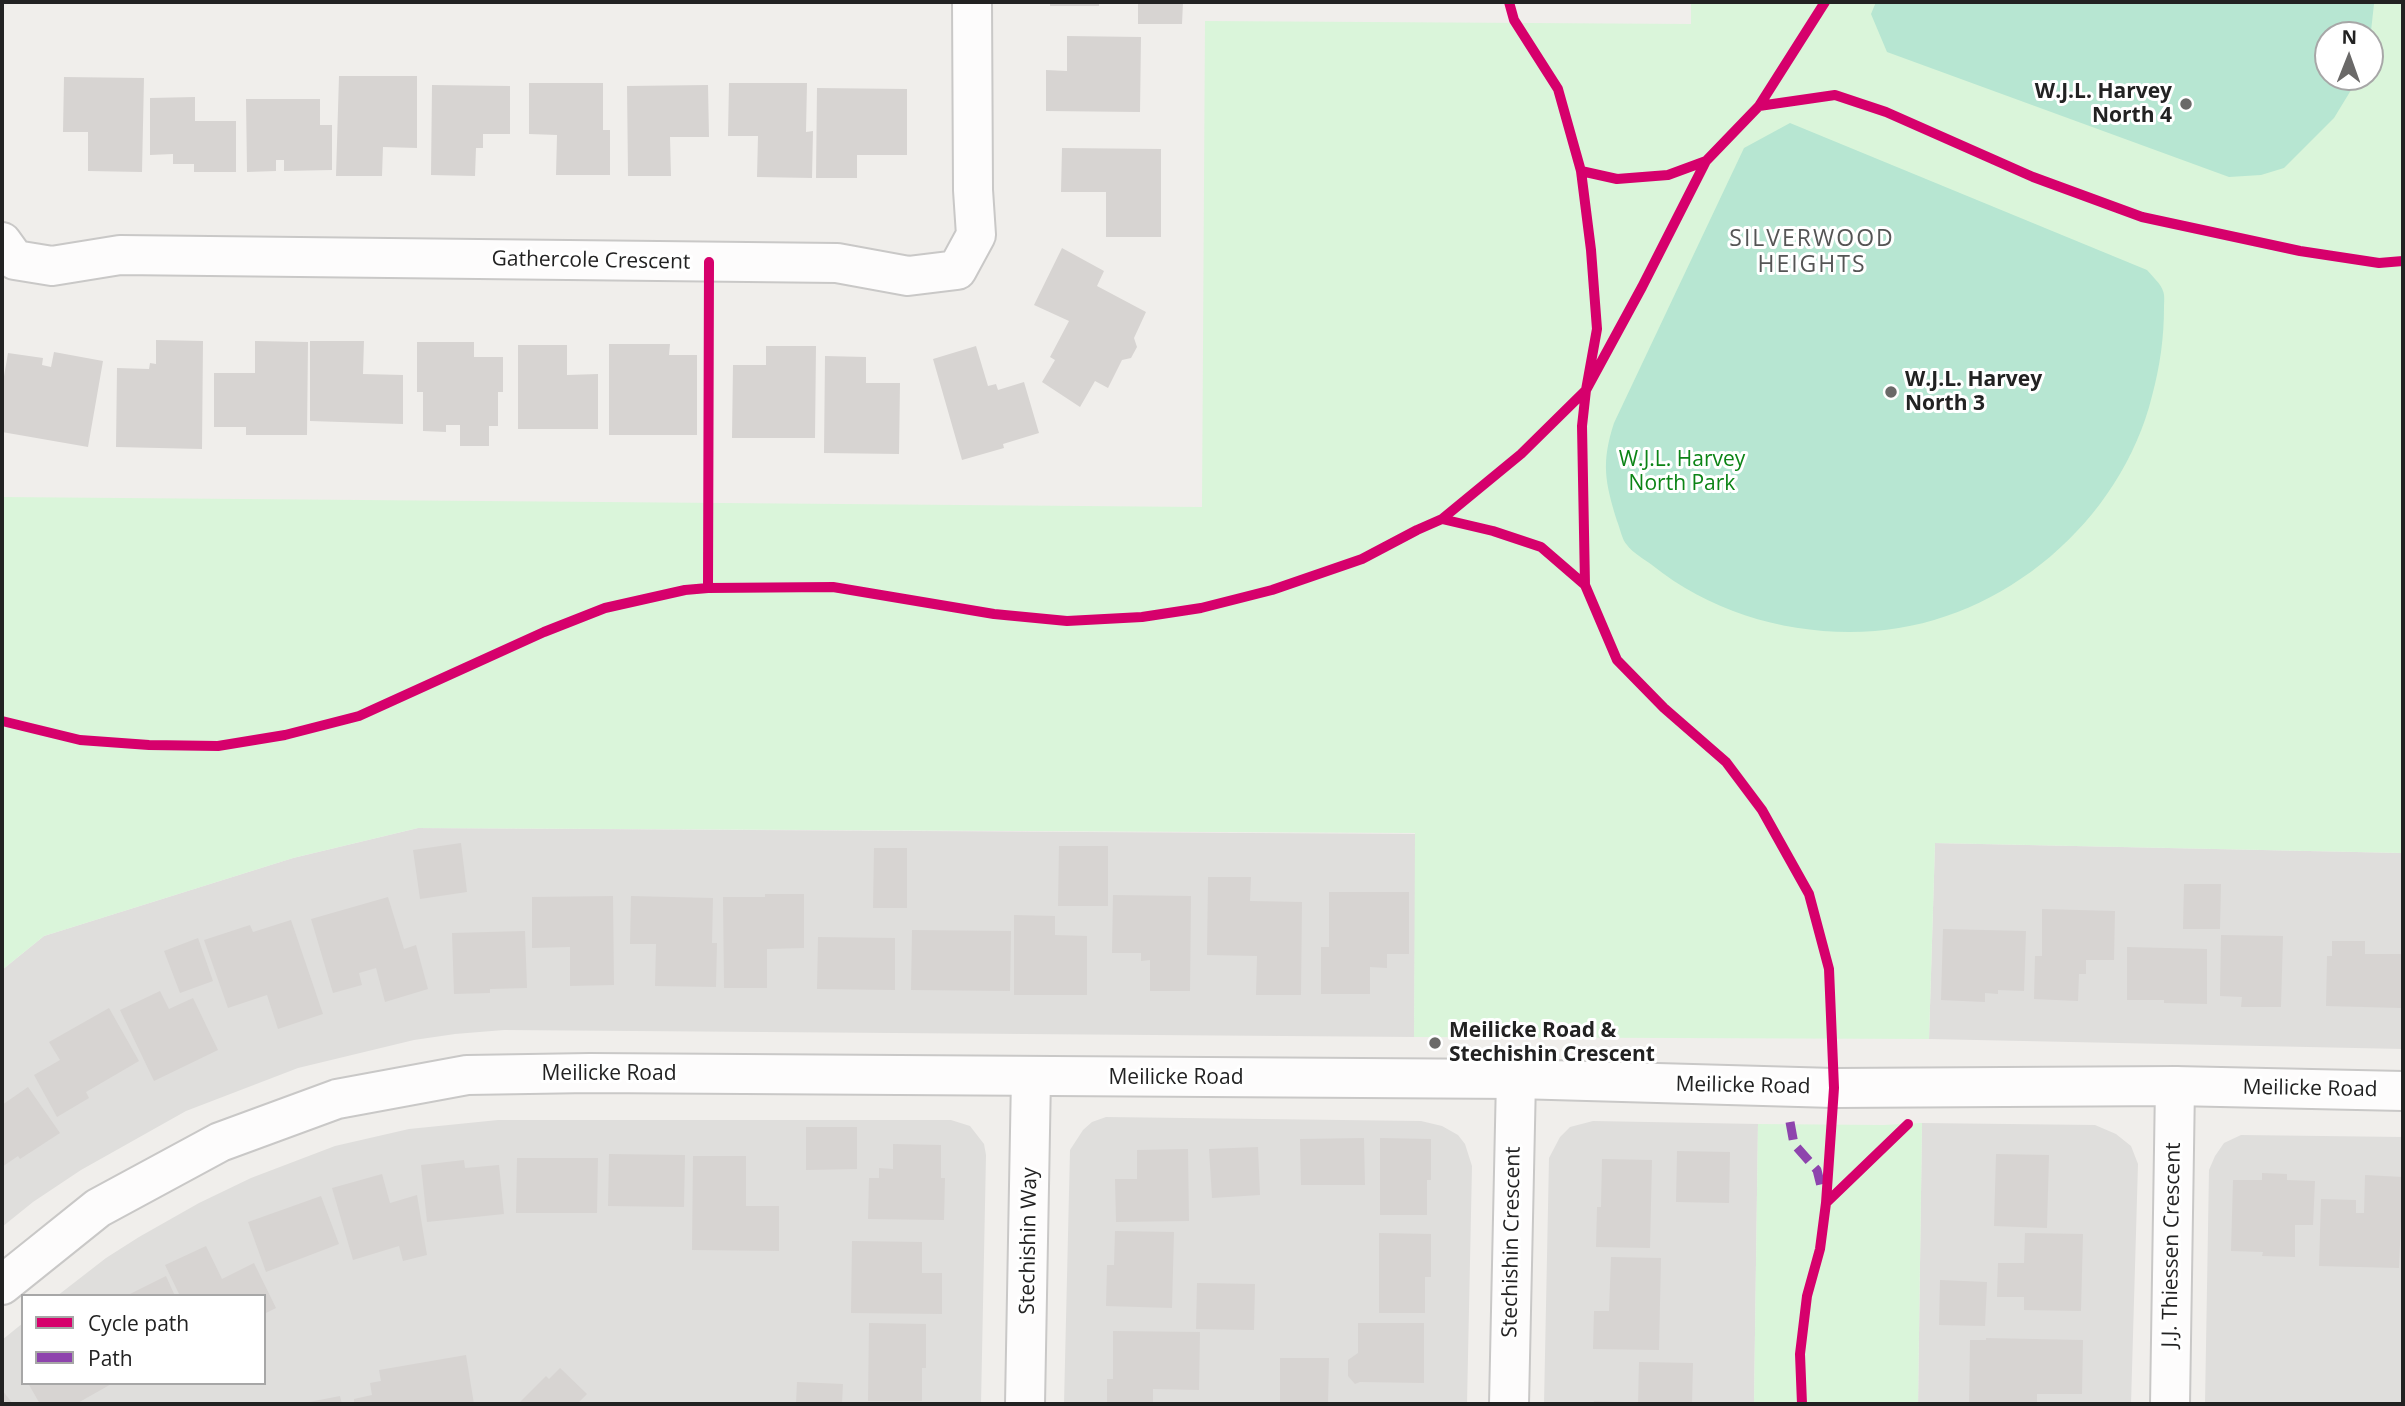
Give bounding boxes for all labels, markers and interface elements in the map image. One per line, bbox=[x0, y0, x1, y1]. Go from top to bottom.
north arrow bbox=[2314, 21, 2384, 91]
text: N bbox=[2341, 24, 2357, 50]
place label: W.J.L. Harvey North 4 bbox=[2035, 79, 2172, 129]
marker: W.J.L. Harvey North 4 bbox=[2178, 96, 2194, 112]
district label: SILVERWOOD HEIGHTS bbox=[1731, 225, 1893, 279]
street label: Gathercole Crescent bbox=[491, 247, 691, 275]
place label: W.J.L. Harvey North 3 bbox=[1905, 367, 2042, 417]
marker: W.J.L. Harvey North 3 bbox=[1883, 384, 1899, 400]
park label: W.J.L. Harvey North Park bbox=[1619, 447, 1745, 497]
place label: Meilicke Road & Stechishin Crescent bbox=[1449, 1018, 1655, 1068]
marker: Meilicke Road & Stechishin Crescent bbox=[1427, 1035, 1443, 1051]
street label: Meilicke Road bbox=[541, 1061, 677, 1087]
street label: Meilicke Road bbox=[1108, 1065, 1244, 1091]
street label: Meilicke Road bbox=[1675, 1072, 1811, 1100]
street label: Meilicke Road bbox=[2242, 1075, 2378, 1103]
street label: J.J. Thiessen Crescent bbox=[2158, 1142, 2186, 1348]
street label: Stechishin Crescent bbox=[1498, 1146, 1526, 1338]
street label: Stechishin Way bbox=[1015, 1167, 1043, 1315]
legend bbox=[21, 1294, 266, 1385]
text: Cycle path bbox=[88, 1309, 189, 1337]
text: Path bbox=[88, 1344, 133, 1372]

